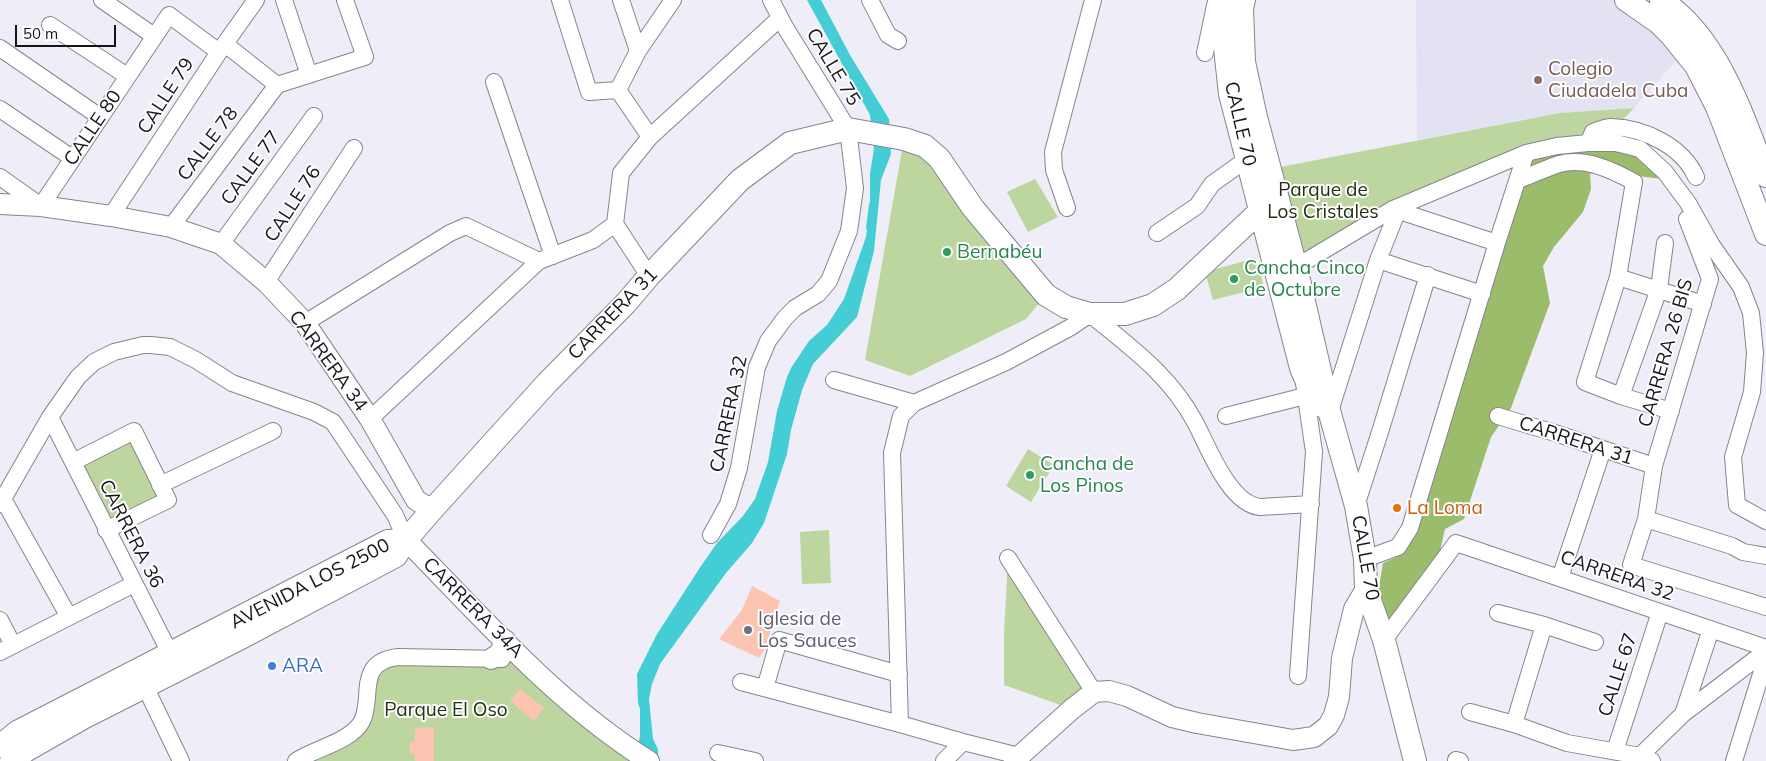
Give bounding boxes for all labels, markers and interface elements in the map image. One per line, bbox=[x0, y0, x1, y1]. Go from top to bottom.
scale bar bbox=[18, 15, 119, 47]
text: 50 m bbox=[23, 24, 58, 43]
street label: CALLE 75 bbox=[801, 24, 865, 110]
street label: CALLE 79 bbox=[133, 54, 199, 138]
place label: Colegio Ciudadela Cuba bbox=[1548, 58, 1688, 102]
marker: Colegio Ciudadela Cuba bbox=[1532, 74, 1544, 86]
street label: CALLE 70 bbox=[1219, 79, 1261, 169]
street label: CALLE 80 bbox=[59, 86, 127, 170]
street label: CALLE 78 bbox=[173, 103, 243, 185]
street label: CALLE 77 bbox=[216, 126, 286, 210]
street label: CALLE 76 bbox=[260, 162, 326, 246]
park label: Parque de Los Cristales bbox=[1267, 179, 1379, 223]
place label: Bernabéu bbox=[957, 241, 1042, 263]
marker: Bernabéu bbox=[941, 246, 953, 258]
place label: Cancha Cinco de Octubre bbox=[1244, 257, 1365, 301]
street label: CARRERA 31 bbox=[564, 263, 662, 365]
marker: Cancha Cinco de Octubre bbox=[1228, 273, 1240, 285]
street label: CARRERA 26 BIS bbox=[1634, 276, 1698, 430]
street label: CARRERA 34 bbox=[284, 306, 372, 416]
street label: CARRERA 32 bbox=[706, 354, 752, 474]
street label: CARRERA 31 bbox=[1516, 412, 1636, 470]
place label: Cancha de Los Pinos bbox=[1040, 453, 1134, 497]
marker: Cancha de Los Pinos bbox=[1024, 469, 1036, 481]
street label: CARRERA 36 bbox=[94, 476, 168, 592]
place label: La Loma bbox=[1407, 497, 1483, 519]
marker: La Loma bbox=[1391, 502, 1403, 514]
street label: CALLE 70 bbox=[1346, 514, 1384, 602]
street label: AVENIDA LOS 2500 bbox=[226, 534, 394, 634]
street label: CARRERA 32 bbox=[1557, 546, 1677, 606]
street label: CARRERA 34A bbox=[418, 553, 528, 663]
place label: Iglesia de Los Sauces bbox=[758, 608, 857, 652]
marker: Iglesia de Los Sauces bbox=[742, 624, 754, 636]
street label: CALLE 67 bbox=[1594, 630, 1642, 720]
place label: ARA bbox=[282, 655, 323, 677]
marker: ARA bbox=[266, 660, 278, 672]
park label: Parque El Oso bbox=[384, 699, 508, 721]

